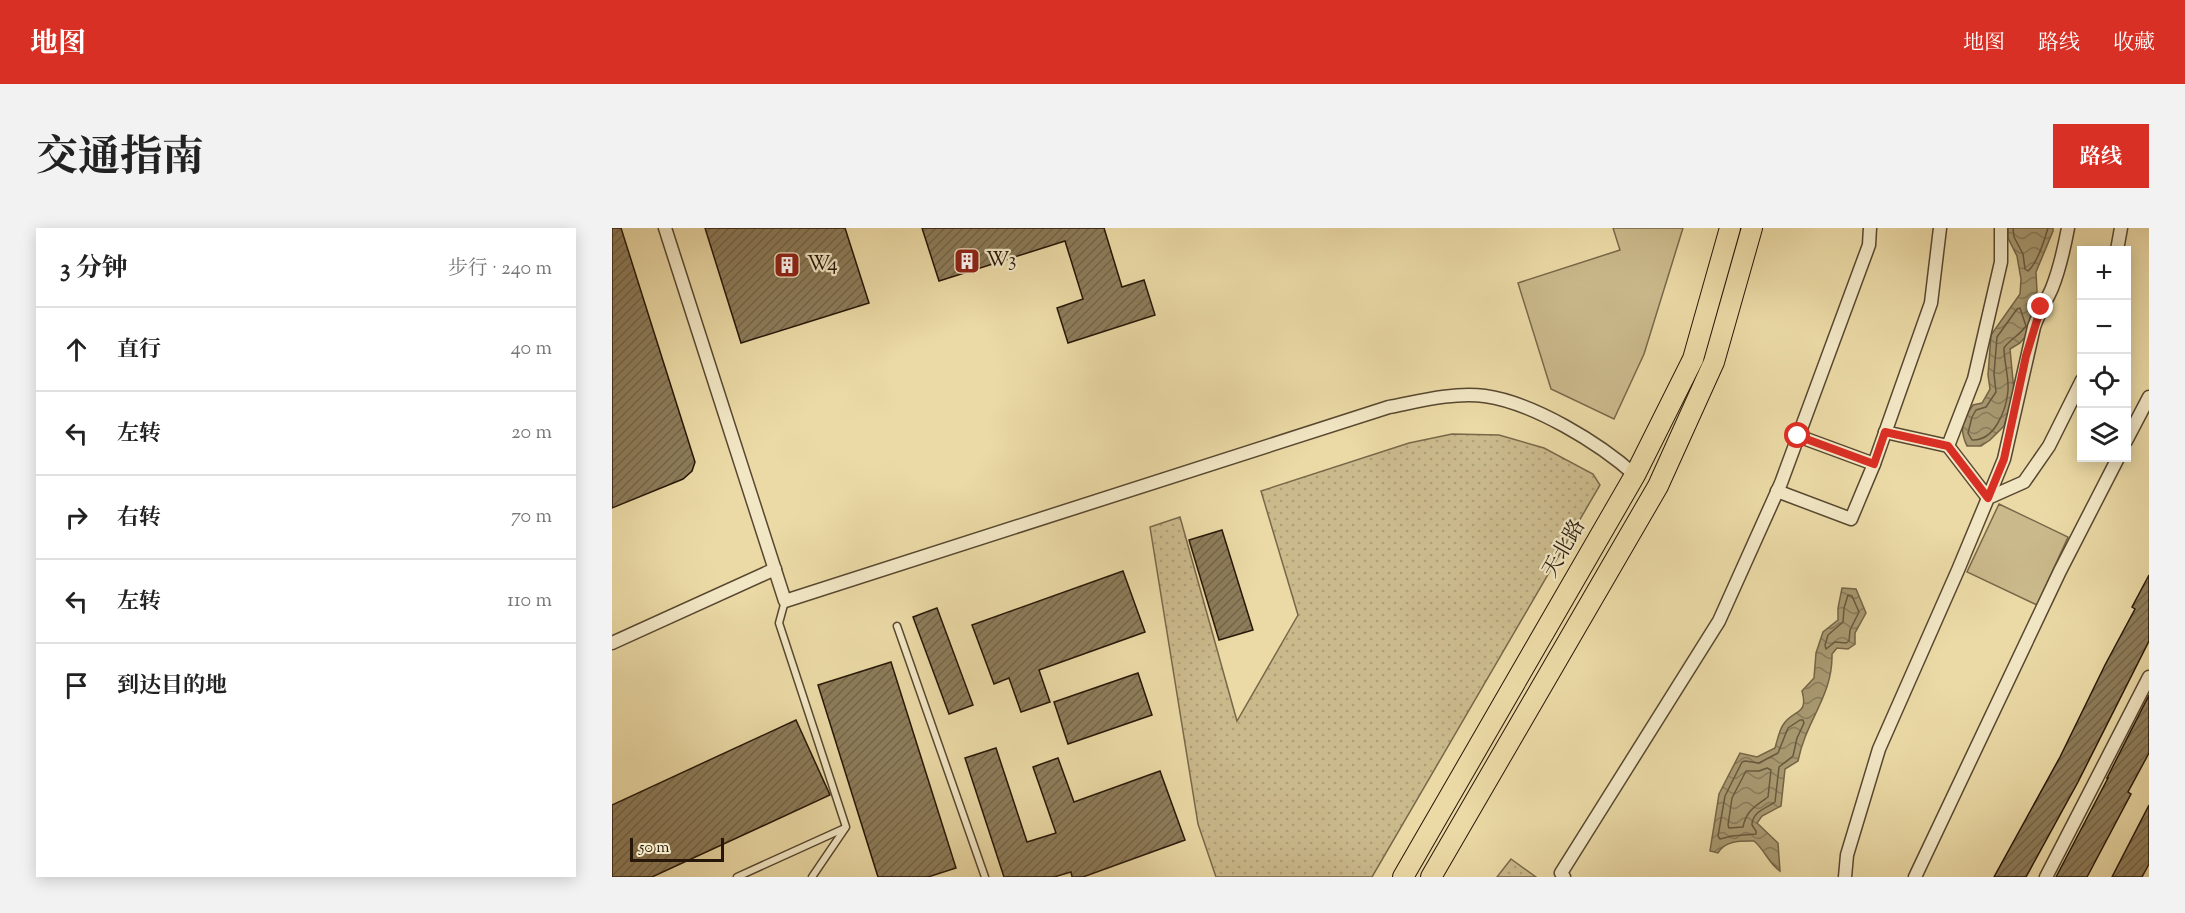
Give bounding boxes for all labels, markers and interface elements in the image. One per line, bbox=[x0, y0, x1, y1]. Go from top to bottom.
text: 地图 bbox=[30, 25, 86, 65]
text: 地图 bbox=[1963, 29, 2005, 59]
text: 路线 bbox=[2038, 29, 2080, 59]
text: 收藏 bbox=[2113, 29, 2155, 59]
button: 路线 bbox=[2053, 124, 2149, 188]
text: 交通指南 bbox=[36, 130, 204, 190]
building icon: W3 bbox=[952, 246, 982, 276]
place label: W3 bbox=[986, 246, 1017, 276]
map controls bbox=[2077, 246, 2131, 462]
button: + bbox=[2077, 246, 2131, 300]
building icon: W4 bbox=[772, 250, 802, 280]
place label: W4 bbox=[807, 250, 838, 280]
text: 3 分钟 bbox=[60, 251, 128, 288]
text: 步行 · 240 m bbox=[448, 255, 552, 284]
route end bbox=[2027, 293, 2053, 319]
button: − bbox=[2077, 300, 2131, 354]
icon: ahead bbox=[60, 333, 93, 366]
text: 直行 bbox=[117, 335, 161, 367]
text: 40 m bbox=[511, 335, 552, 364]
button: locate bbox=[2077, 354, 2131, 408]
button: layers bbox=[2077, 408, 2131, 462]
icon: left bbox=[60, 417, 93, 450]
text: 左转 bbox=[117, 419, 161, 451]
text: 20 m bbox=[511, 419, 552, 448]
route start bbox=[1784, 422, 1810, 448]
icon: right bbox=[60, 501, 93, 534]
text: 右转 bbox=[117, 503, 161, 535]
text: 70 m bbox=[511, 503, 552, 532]
street label: 天北路 bbox=[1536, 514, 1594, 584]
icon: left bbox=[60, 585, 93, 618]
text: 左转 bbox=[117, 587, 161, 619]
text: 110 m bbox=[507, 587, 552, 616]
icon: arrive bbox=[60, 669, 93, 702]
text: 到达目的地 bbox=[117, 671, 227, 703]
scale bar bbox=[630, 835, 724, 862]
text: 50 m bbox=[639, 837, 670, 860]

